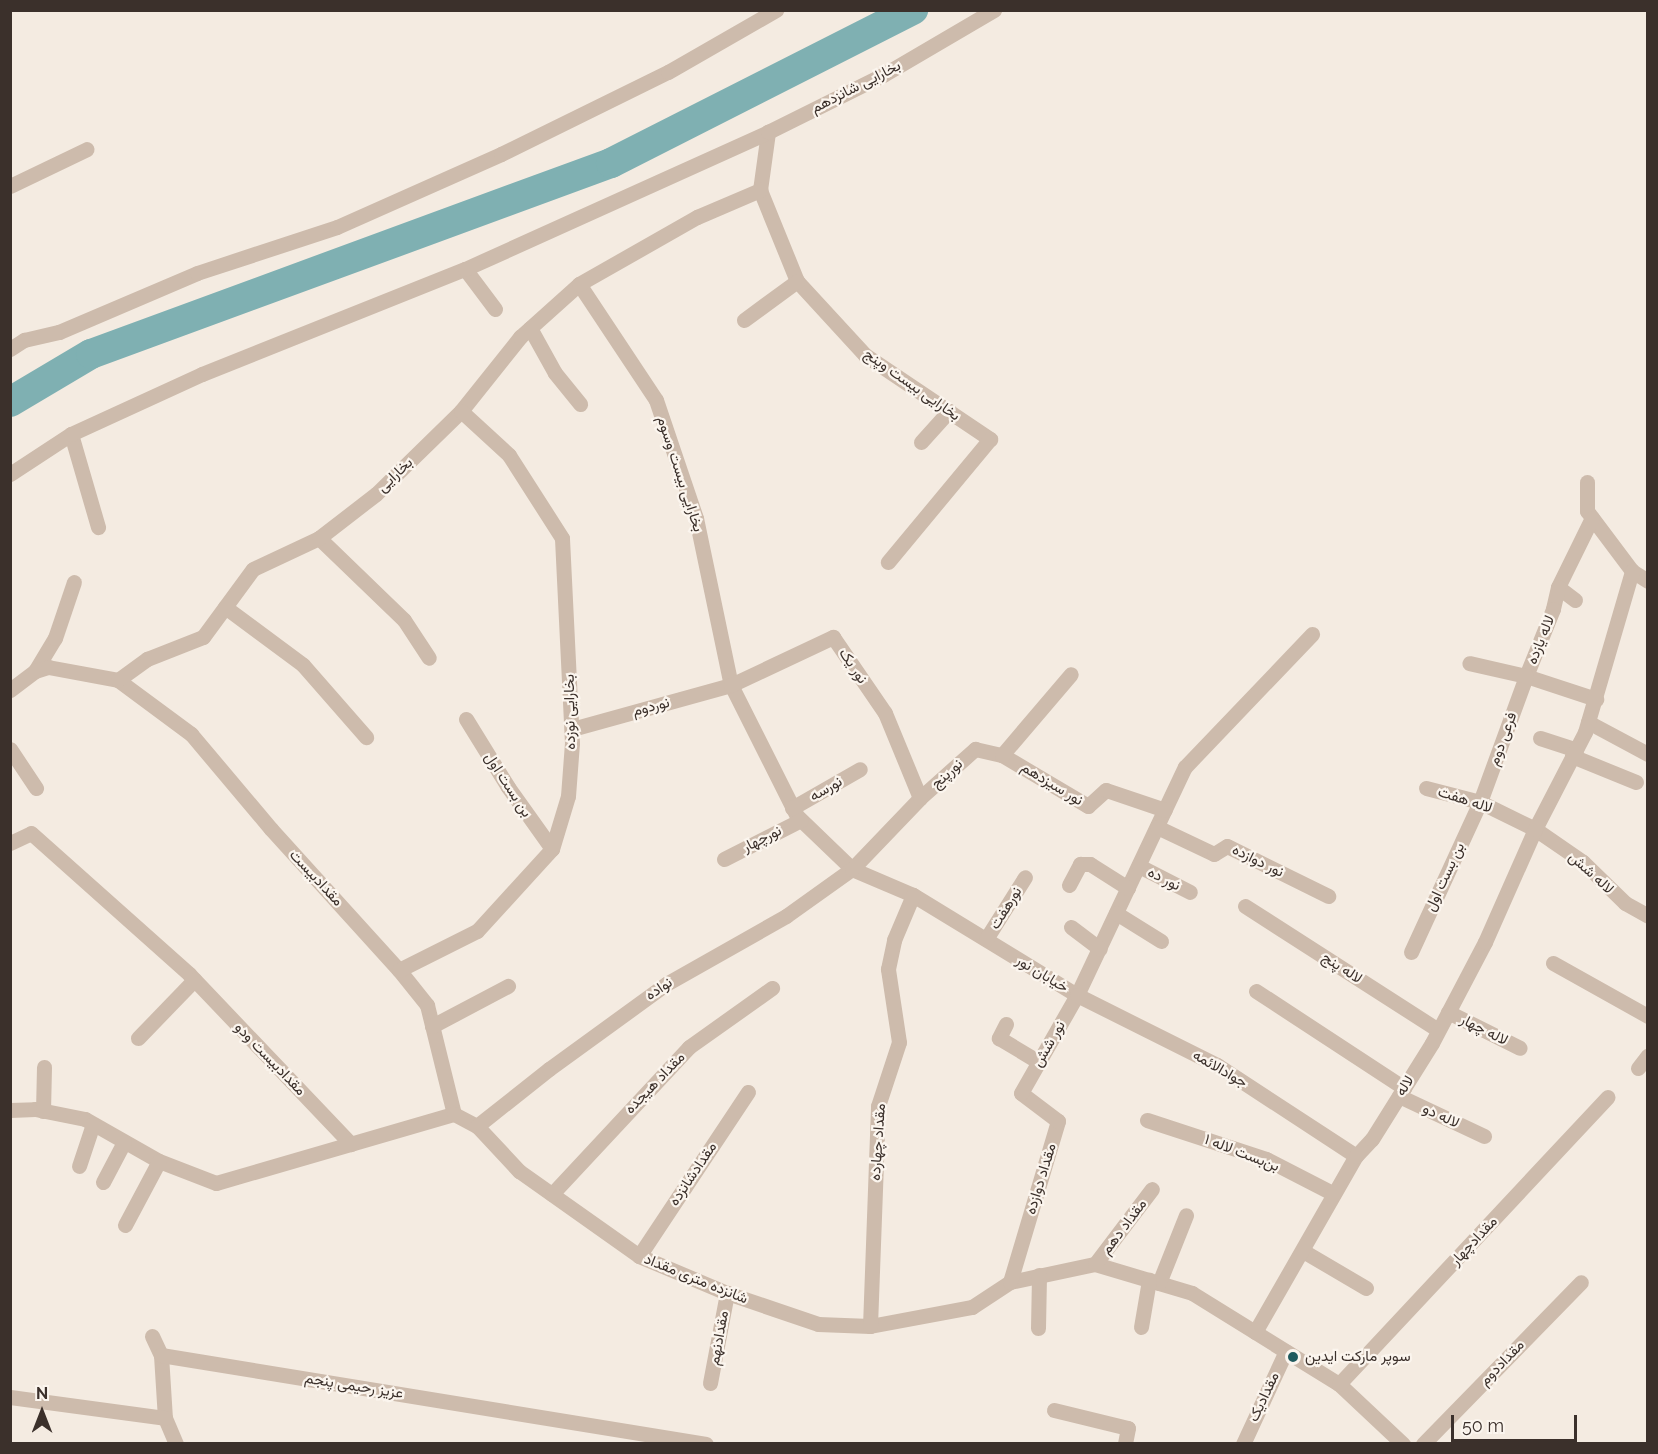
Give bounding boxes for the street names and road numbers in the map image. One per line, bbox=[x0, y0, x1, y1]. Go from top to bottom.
street label: بخارایی شانزدهم bbox=[808, 57, 904, 117]
street label: بخارایی بیست وپنج bbox=[860, 345, 964, 425]
street label: بخارایی بیست وسوم bbox=[653, 414, 707, 534]
street label: بخارایی bbox=[373, 454, 417, 496]
street label: لاله یازده bbox=[1523, 613, 1559, 667]
street label: نور یک bbox=[835, 645, 871, 687]
street label: بخارایی نوزده bbox=[560, 674, 580, 750]
street label: نوردوم bbox=[630, 693, 672, 721]
street label: فرعی دوم bbox=[1485, 710, 1521, 768]
street label: بن بست اول bbox=[480, 749, 536, 821]
street label: نورپنج bbox=[928, 755, 966, 793]
street label: نور سیزدهم bbox=[1018, 758, 1086, 810]
street label: نورسه bbox=[807, 773, 845, 805]
street label: لاله هفت bbox=[1435, 783, 1495, 817]
street label: نورچهار bbox=[739, 822, 785, 856]
street label: بن بست اول bbox=[1421, 840, 1469, 914]
street label: نور دوازده bbox=[1229, 841, 1287, 881]
street label: مقدادبیست bbox=[285, 846, 347, 910]
street label: لاله شش bbox=[1565, 848, 1617, 898]
street label: نور ده bbox=[1145, 863, 1183, 895]
street label: نورهفت bbox=[986, 883, 1026, 933]
street label: لاله پنج bbox=[1318, 948, 1366, 988]
street label: خیابان نور bbox=[1013, 951, 1071, 997]
street label: نواده bbox=[642, 974, 676, 1004]
street label: لاله چهار bbox=[1457, 1010, 1511, 1050]
street label: نور شش bbox=[1029, 1018, 1069, 1070]
street label: مقدادبیست ودو bbox=[231, 1019, 309, 1099]
street label: جوادالائمه bbox=[1189, 1046, 1251, 1092]
street label: مقداد هیجده bbox=[621, 1048, 689, 1118]
street label: لاله bbox=[1392, 1072, 1418, 1100]
street label: لاله دو bbox=[1420, 1100, 1462, 1132]
street label: مقداد چهارده bbox=[866, 1103, 890, 1181]
street label: بن‌بست لاله ۱ bbox=[1202, 1130, 1282, 1176]
street label: مقدادشانزده bbox=[665, 1139, 721, 1209]
street label: مقداد دوازده bbox=[1022, 1141, 1060, 1217]
street label: مقداد دهم bbox=[1097, 1196, 1151, 1258]
street label: مقدادچهار bbox=[1447, 1213, 1501, 1269]
street label: شانزده متری مقداد bbox=[641, 1250, 751, 1308]
street label: مقدادنهم bbox=[705, 1309, 733, 1367]
street label: مقداددوم bbox=[1476, 1336, 1528, 1390]
street label: عزیز رحیمی پنجم bbox=[303, 1369, 405, 1403]
street label: مقدادیک bbox=[1245, 1369, 1283, 1425]

